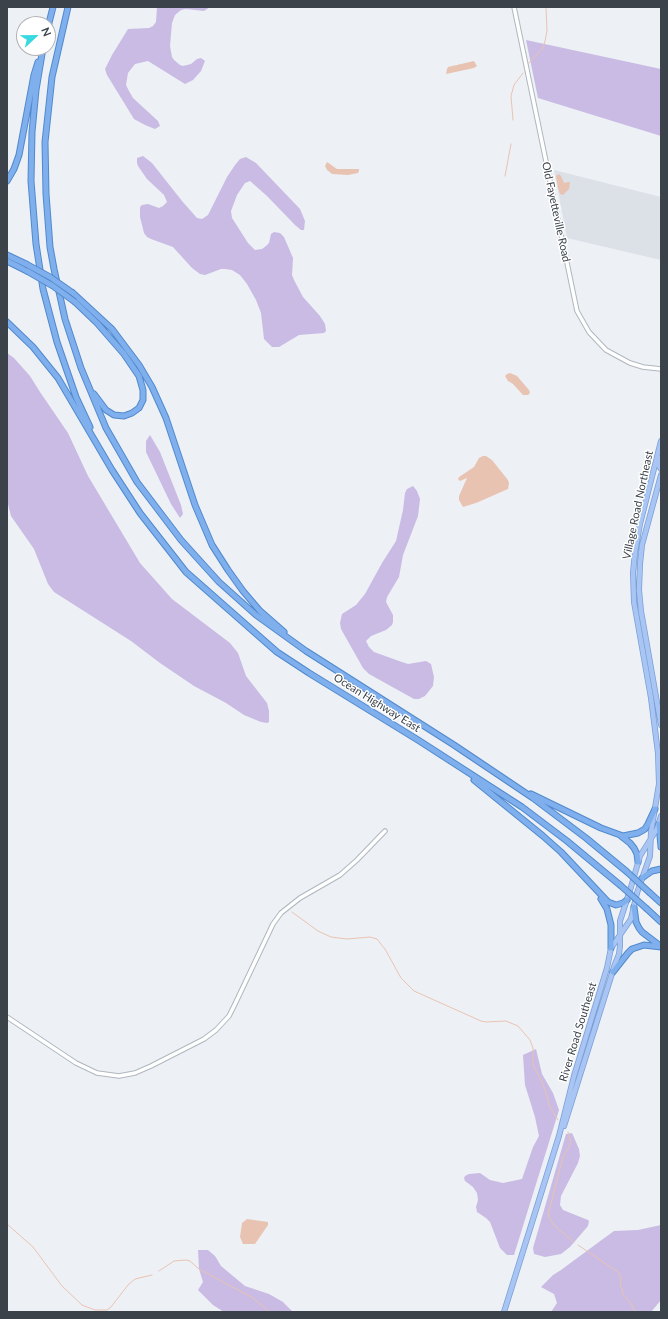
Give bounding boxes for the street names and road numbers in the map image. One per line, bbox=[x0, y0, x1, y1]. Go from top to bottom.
street label: Old Fayetteville Road bbox=[539, 161, 573, 263]
street label: Village Road Northeast bbox=[620, 449, 656, 561]
street label: Ocean Highway East bbox=[331, 671, 423, 735]
street label: River Road Southeast bbox=[557, 981, 599, 1083]

